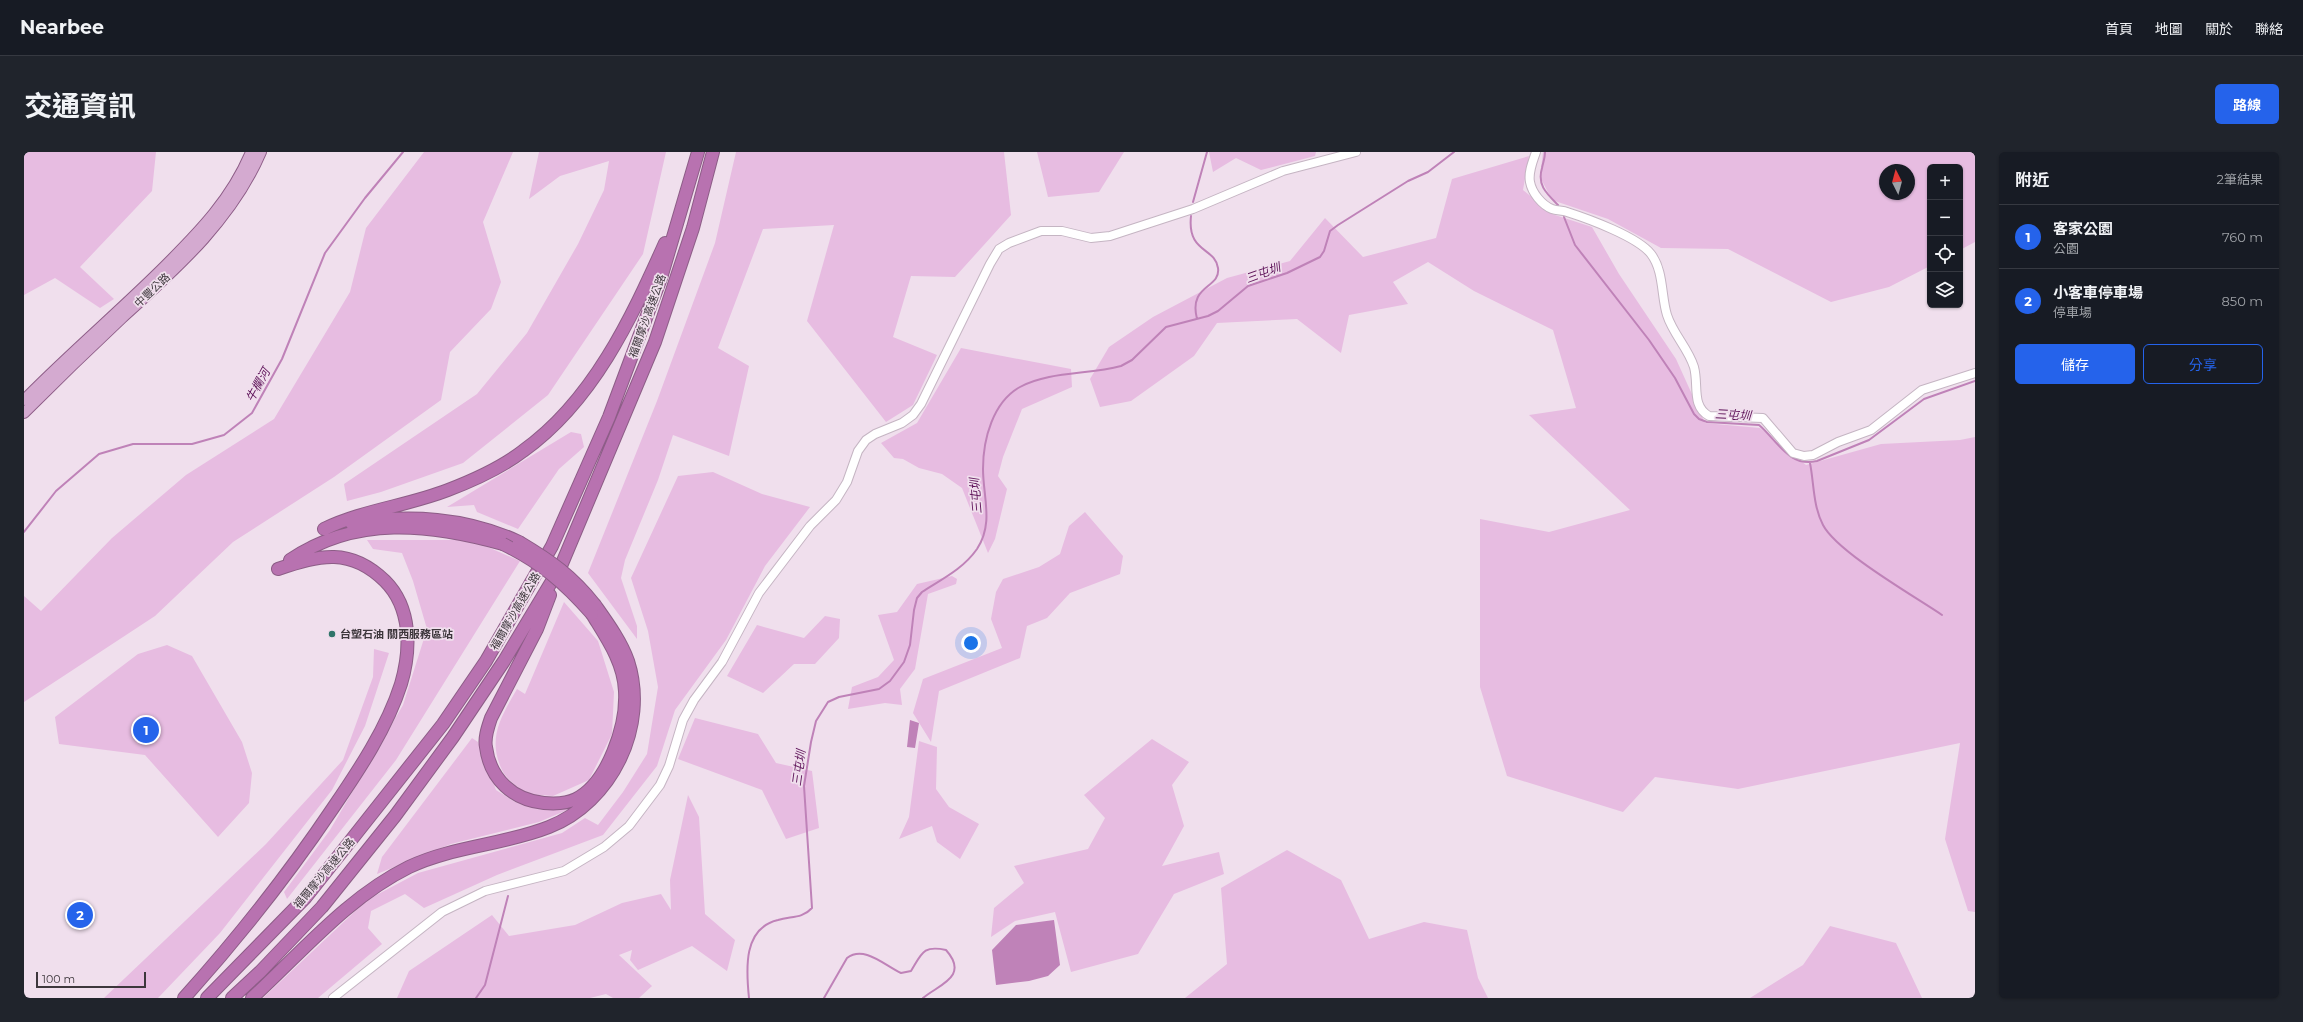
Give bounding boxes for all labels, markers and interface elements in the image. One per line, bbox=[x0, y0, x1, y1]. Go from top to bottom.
text: Nearbee bbox=[20, 16, 104, 39]
text: 首頁 bbox=[2105, 20, 2133, 38]
text: 地圖 bbox=[2155, 20, 2183, 38]
text: 關於 bbox=[2205, 20, 2233, 38]
text: 聯絡 bbox=[2255, 20, 2283, 38]
button: 路線 bbox=[2215, 84, 2279, 124]
text: 交通資訊 bbox=[24, 89, 136, 123]
north arrow bbox=[1879, 164, 1915, 200]
map controls bbox=[1927, 164, 1963, 308]
button: + bbox=[1927, 164, 1963, 200]
text: 附近 bbox=[2015, 170, 2049, 190]
text: 2筆結果 bbox=[2217, 171, 2263, 187]
button: − bbox=[1927, 200, 1963, 236]
text: 客家公園 bbox=[2053, 219, 2113, 238]
text: 1 bbox=[2025, 229, 2031, 245]
text: 760 m bbox=[2222, 229, 2263, 245]
button: locate bbox=[1927, 236, 1963, 272]
text: 公園 bbox=[2053, 240, 2079, 256]
water label: 三屯圳 bbox=[1243, 259, 1284, 286]
street label: 中豐公路 bbox=[131, 270, 173, 310]
street label: 福爾摩沙高速公路 bbox=[625, 272, 669, 360]
button: layers bbox=[1927, 272, 1963, 308]
text: 小客車停車場 bbox=[2053, 283, 2143, 302]
text: 2 bbox=[2024, 293, 2032, 309]
text: 850 m bbox=[2222, 293, 2263, 309]
text: 停車場 bbox=[2053, 304, 2092, 320]
button: 儲存 bbox=[2015, 344, 2135, 384]
button: 分享 bbox=[2143, 344, 2263, 384]
water label: 牛欄河 bbox=[242, 364, 274, 404]
water label: 三屯圳 bbox=[1715, 406, 1753, 423]
water label: 三屯圳 bbox=[966, 475, 985, 515]
street label: 福爾摩沙高速公路 bbox=[487, 569, 543, 653]
place label: 台塑石油 關西服務區站 bbox=[340, 627, 453, 641]
marker: 台塑石油 關西服務區站 bbox=[327, 629, 337, 639]
your location bbox=[961, 633, 981, 653]
pin: 1 bbox=[133, 715, 159, 745]
water label: 三屯圳 bbox=[789, 747, 809, 787]
street label: 福爾摩沙高速公路 bbox=[290, 835, 358, 911]
pin: 2 bbox=[67, 900, 93, 930]
scale bar bbox=[36, 970, 146, 989]
text: 100 m bbox=[42, 972, 75, 986]

